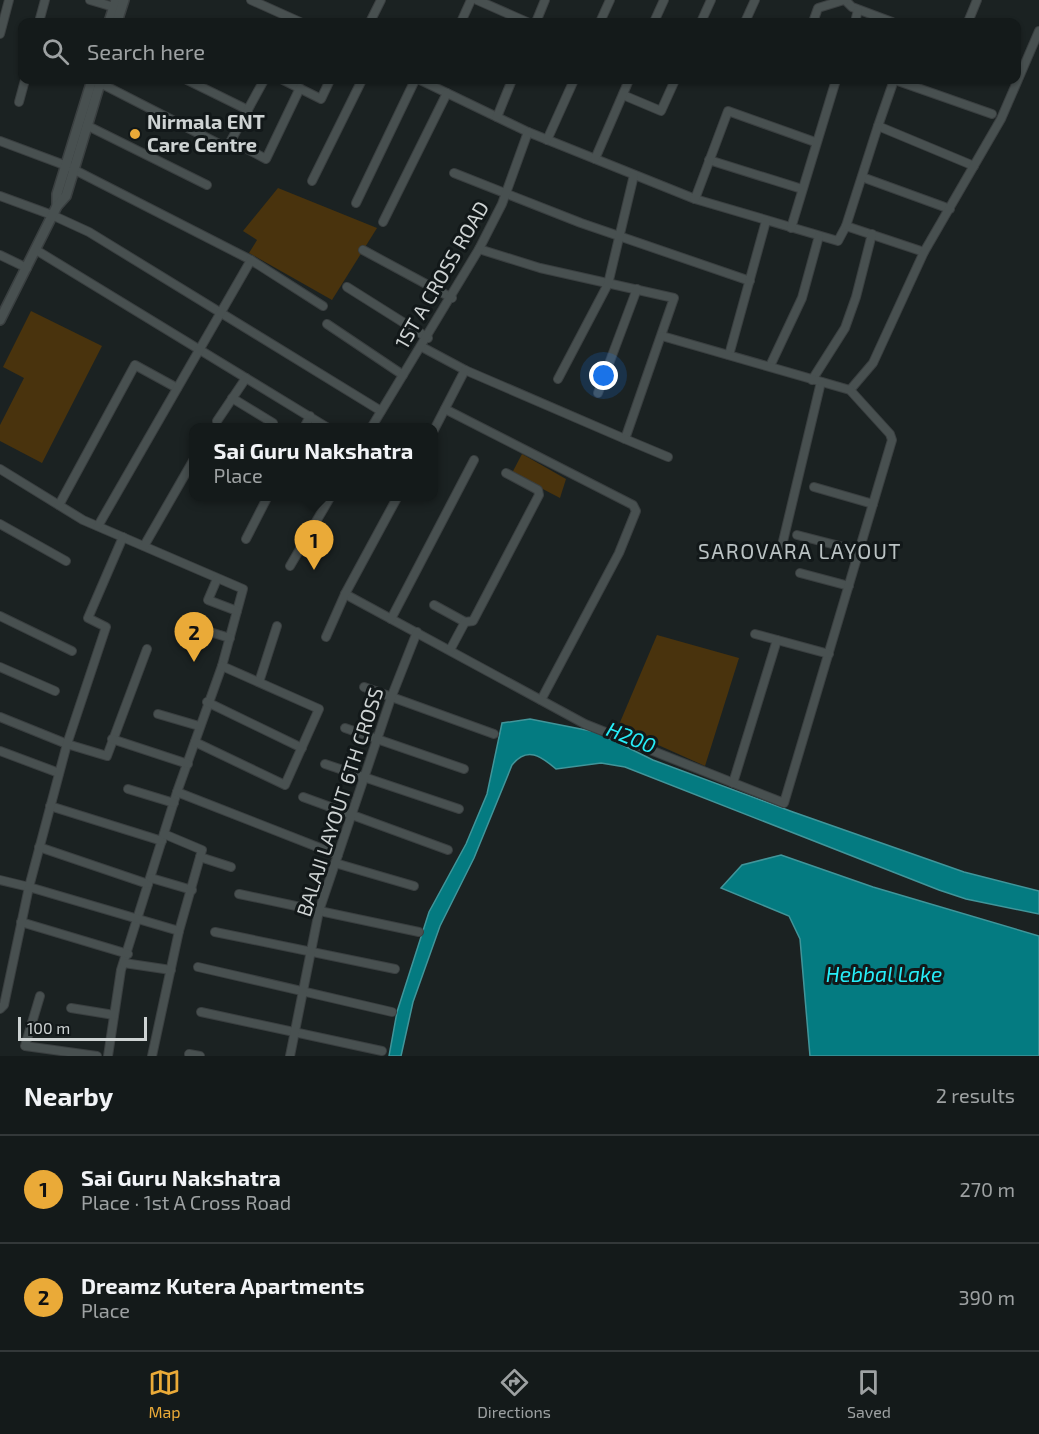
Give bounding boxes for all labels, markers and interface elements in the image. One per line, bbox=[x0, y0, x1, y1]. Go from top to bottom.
search box bbox=[18, 18, 1021, 84]
icon: search bbox=[39, 35, 72, 68]
text: Search here bbox=[87, 38, 205, 64]
place label: Nirmala ENT Care Centre bbox=[147, 109, 265, 156]
marker: Nirmala ENT Care Centre bbox=[128, 127, 142, 141]
street label: 1ST A CROSS ROAD bbox=[389, 197, 493, 352]
your location bbox=[589, 361, 618, 390]
popup bbox=[189, 423, 438, 501]
text: Sai Guru Nakshatra bbox=[214, 437, 413, 463]
text: Place bbox=[214, 463, 263, 487]
pin: 1 bbox=[294, 520, 334, 570]
district label: SAROVARA LAYOUT bbox=[698, 538, 902, 563]
pin: 2 bbox=[174, 612, 214, 662]
street label: BALAJI LAYOUT 6TH CROSS bbox=[291, 684, 387, 919]
water label: H200 bbox=[603, 715, 660, 758]
water label: Hebbal Lake bbox=[826, 961, 942, 986]
scale bar bbox=[18, 1014, 147, 1042]
text: 100 m bbox=[27, 1018, 70, 1037]
text: Nearby bbox=[24, 1080, 113, 1111]
text: 2 results bbox=[936, 1083, 1015, 1107]
text: Sai Guru Nakshatra bbox=[81, 1164, 281, 1190]
text: 1 bbox=[39, 1177, 48, 1201]
text: 270 m bbox=[959, 1177, 1015, 1201]
text: Place · 1st A Cross Road bbox=[81, 1190, 291, 1214]
text: Dreamz Kutera Apartments bbox=[81, 1272, 365, 1298]
text: 2 bbox=[38, 1285, 49, 1309]
text: 390 m bbox=[958, 1285, 1015, 1309]
text: Place bbox=[81, 1298, 130, 1322]
tab: Map bbox=[148, 1366, 181, 1421]
tab: Directions bbox=[477, 1366, 551, 1421]
tab: Saved bbox=[847, 1366, 891, 1421]

